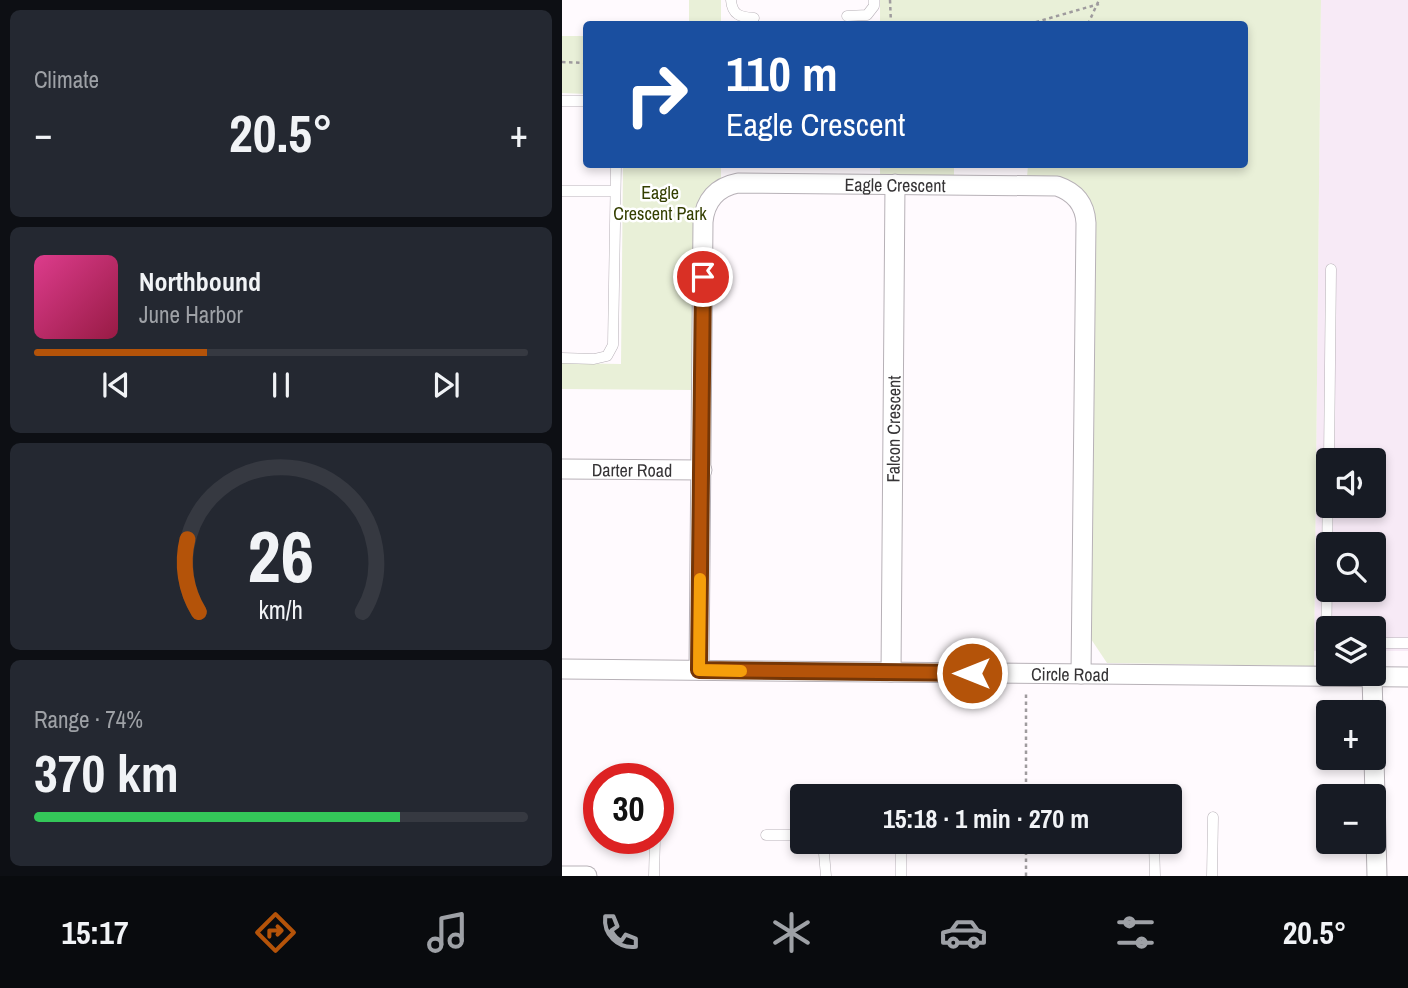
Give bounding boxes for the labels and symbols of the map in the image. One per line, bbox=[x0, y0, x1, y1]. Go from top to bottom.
street label: Eagle Crescent bbox=[844, 172, 946, 197]
park label: Eagle Crescent Park bbox=[613, 180, 707, 226]
pin bbox=[673, 247, 733, 307]
street label: Falcon Crescent bbox=[880, 375, 906, 483]
street label: Darter Road bbox=[592, 457, 672, 482]
position arrow bbox=[935, 636, 1009, 710]
street label: Circle Road bbox=[1031, 661, 1109, 687]
speed limit sign: 30 bbox=[583, 763, 674, 854]

